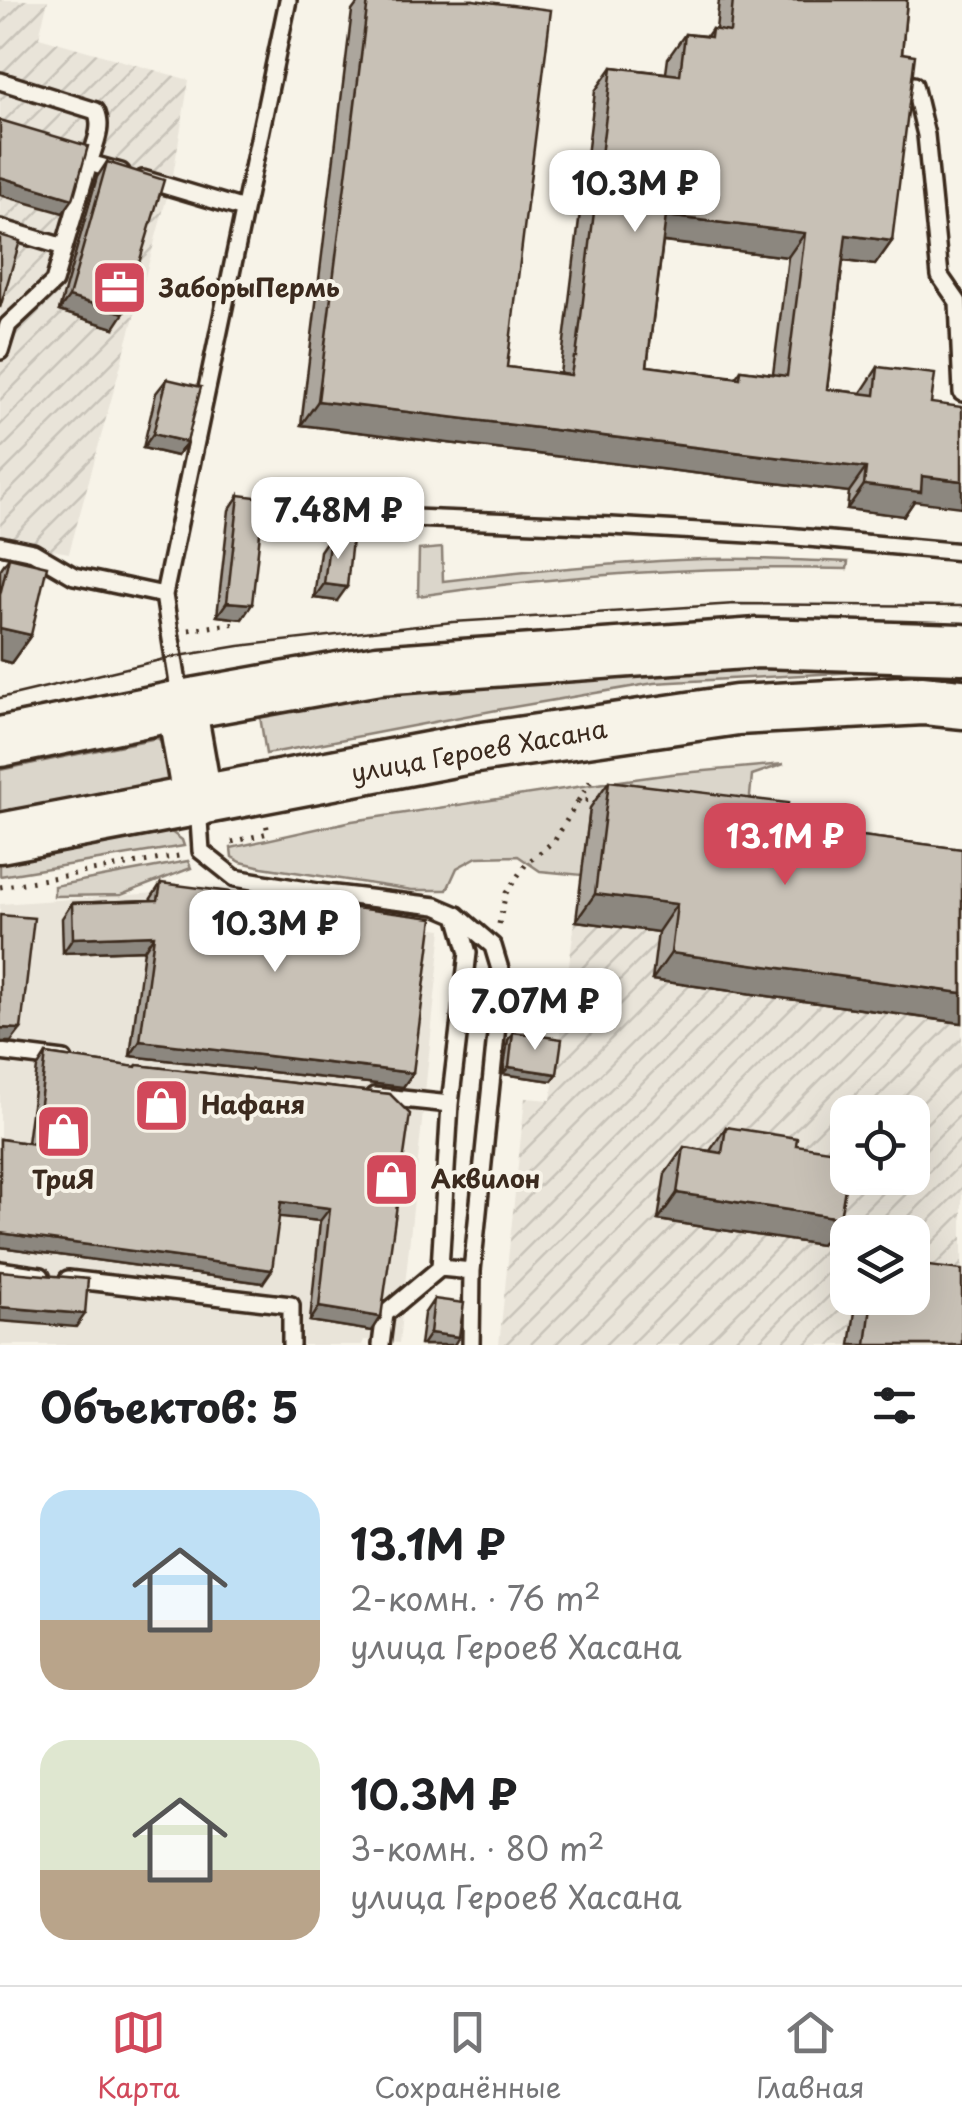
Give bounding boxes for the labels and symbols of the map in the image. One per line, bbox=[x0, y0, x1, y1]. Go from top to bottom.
pin: 10.3M ₽ bbox=[543, 150, 727, 235]
office icon: ЗаборыПермь bbox=[90, 258, 150, 318]
place label: ЗаборыПермь bbox=[158, 268, 340, 306]
pin: 7.48M ₽ bbox=[246, 477, 430, 562]
street label: улица Героев Хасана bbox=[348, 709, 610, 791]
pin: 13.1M ₽ bbox=[693, 803, 877, 888]
pin: 10.3M ₽ bbox=[183, 890, 367, 975]
pin: 7.07M ₽ bbox=[443, 968, 627, 1053]
shop icon: Нафаня bbox=[132, 1075, 192, 1135]
place label: Нафаня bbox=[201, 1085, 305, 1123]
shop icon: ТриЯ bbox=[33, 1101, 93, 1161]
shop icon: Аквилон bbox=[362, 1149, 422, 1209]
place label: Аквилон bbox=[431, 1159, 540, 1197]
place label: ТриЯ bbox=[32, 1160, 94, 1198]

